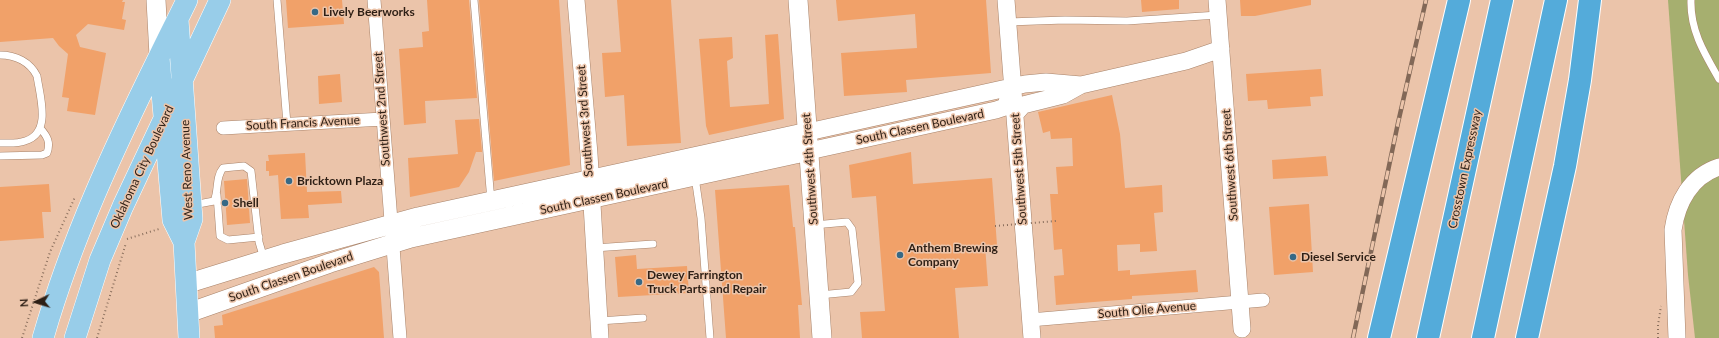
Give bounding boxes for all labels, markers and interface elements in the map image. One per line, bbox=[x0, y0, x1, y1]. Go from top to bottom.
place label: Lively Beerworks bbox=[323, 5, 415, 19]
marker: Lively Beerworks bbox=[310, 7, 320, 17]
street label: Southwest 2nd Street bbox=[371, 52, 393, 166]
street label: Southwest 3rd Street bbox=[574, 65, 596, 177]
street label: Oklahoma City Boulevard bbox=[107, 103, 177, 231]
street label: South Classen Boulevard bbox=[855, 106, 985, 148]
street label: Crosstown Expressway bbox=[1445, 108, 1485, 230]
street label: Southwest 6th Street bbox=[1219, 109, 1241, 221]
street label: South Francis Avenue bbox=[246, 113, 360, 133]
street label: Southwest 4th Street bbox=[799, 113, 821, 225]
street label: Southwest 5th Street bbox=[1008, 113, 1030, 225]
street label: West Reno Avenue bbox=[178, 120, 196, 220]
place label: Bricktown Plaza bbox=[297, 174, 383, 188]
marker: Bricktown Plaza bbox=[284, 176, 294, 186]
street label: South Classen Boulevard bbox=[539, 176, 669, 218]
place label: Shell bbox=[233, 196, 259, 210]
marker: Shell bbox=[220, 198, 230, 208]
place label: Anthem Brewing Company bbox=[908, 241, 998, 269]
street label: South Classen Boulevard bbox=[227, 249, 355, 305]
marker: Anthem Brewing Company bbox=[895, 250, 905, 260]
place label: Diesel Service bbox=[1301, 250, 1376, 264]
marker: Diesel Service bbox=[1288, 252, 1298, 262]
place label: Dewey Farrington Truck Parts and Repair bbox=[647, 268, 767, 296]
marker: Dewey Farrington Truck Parts and Repair bbox=[634, 277, 644, 287]
north arrow bbox=[16, 282, 56, 322]
text: N bbox=[17, 298, 30, 308]
street label: South Olie Avenue bbox=[1097, 299, 1197, 321]

